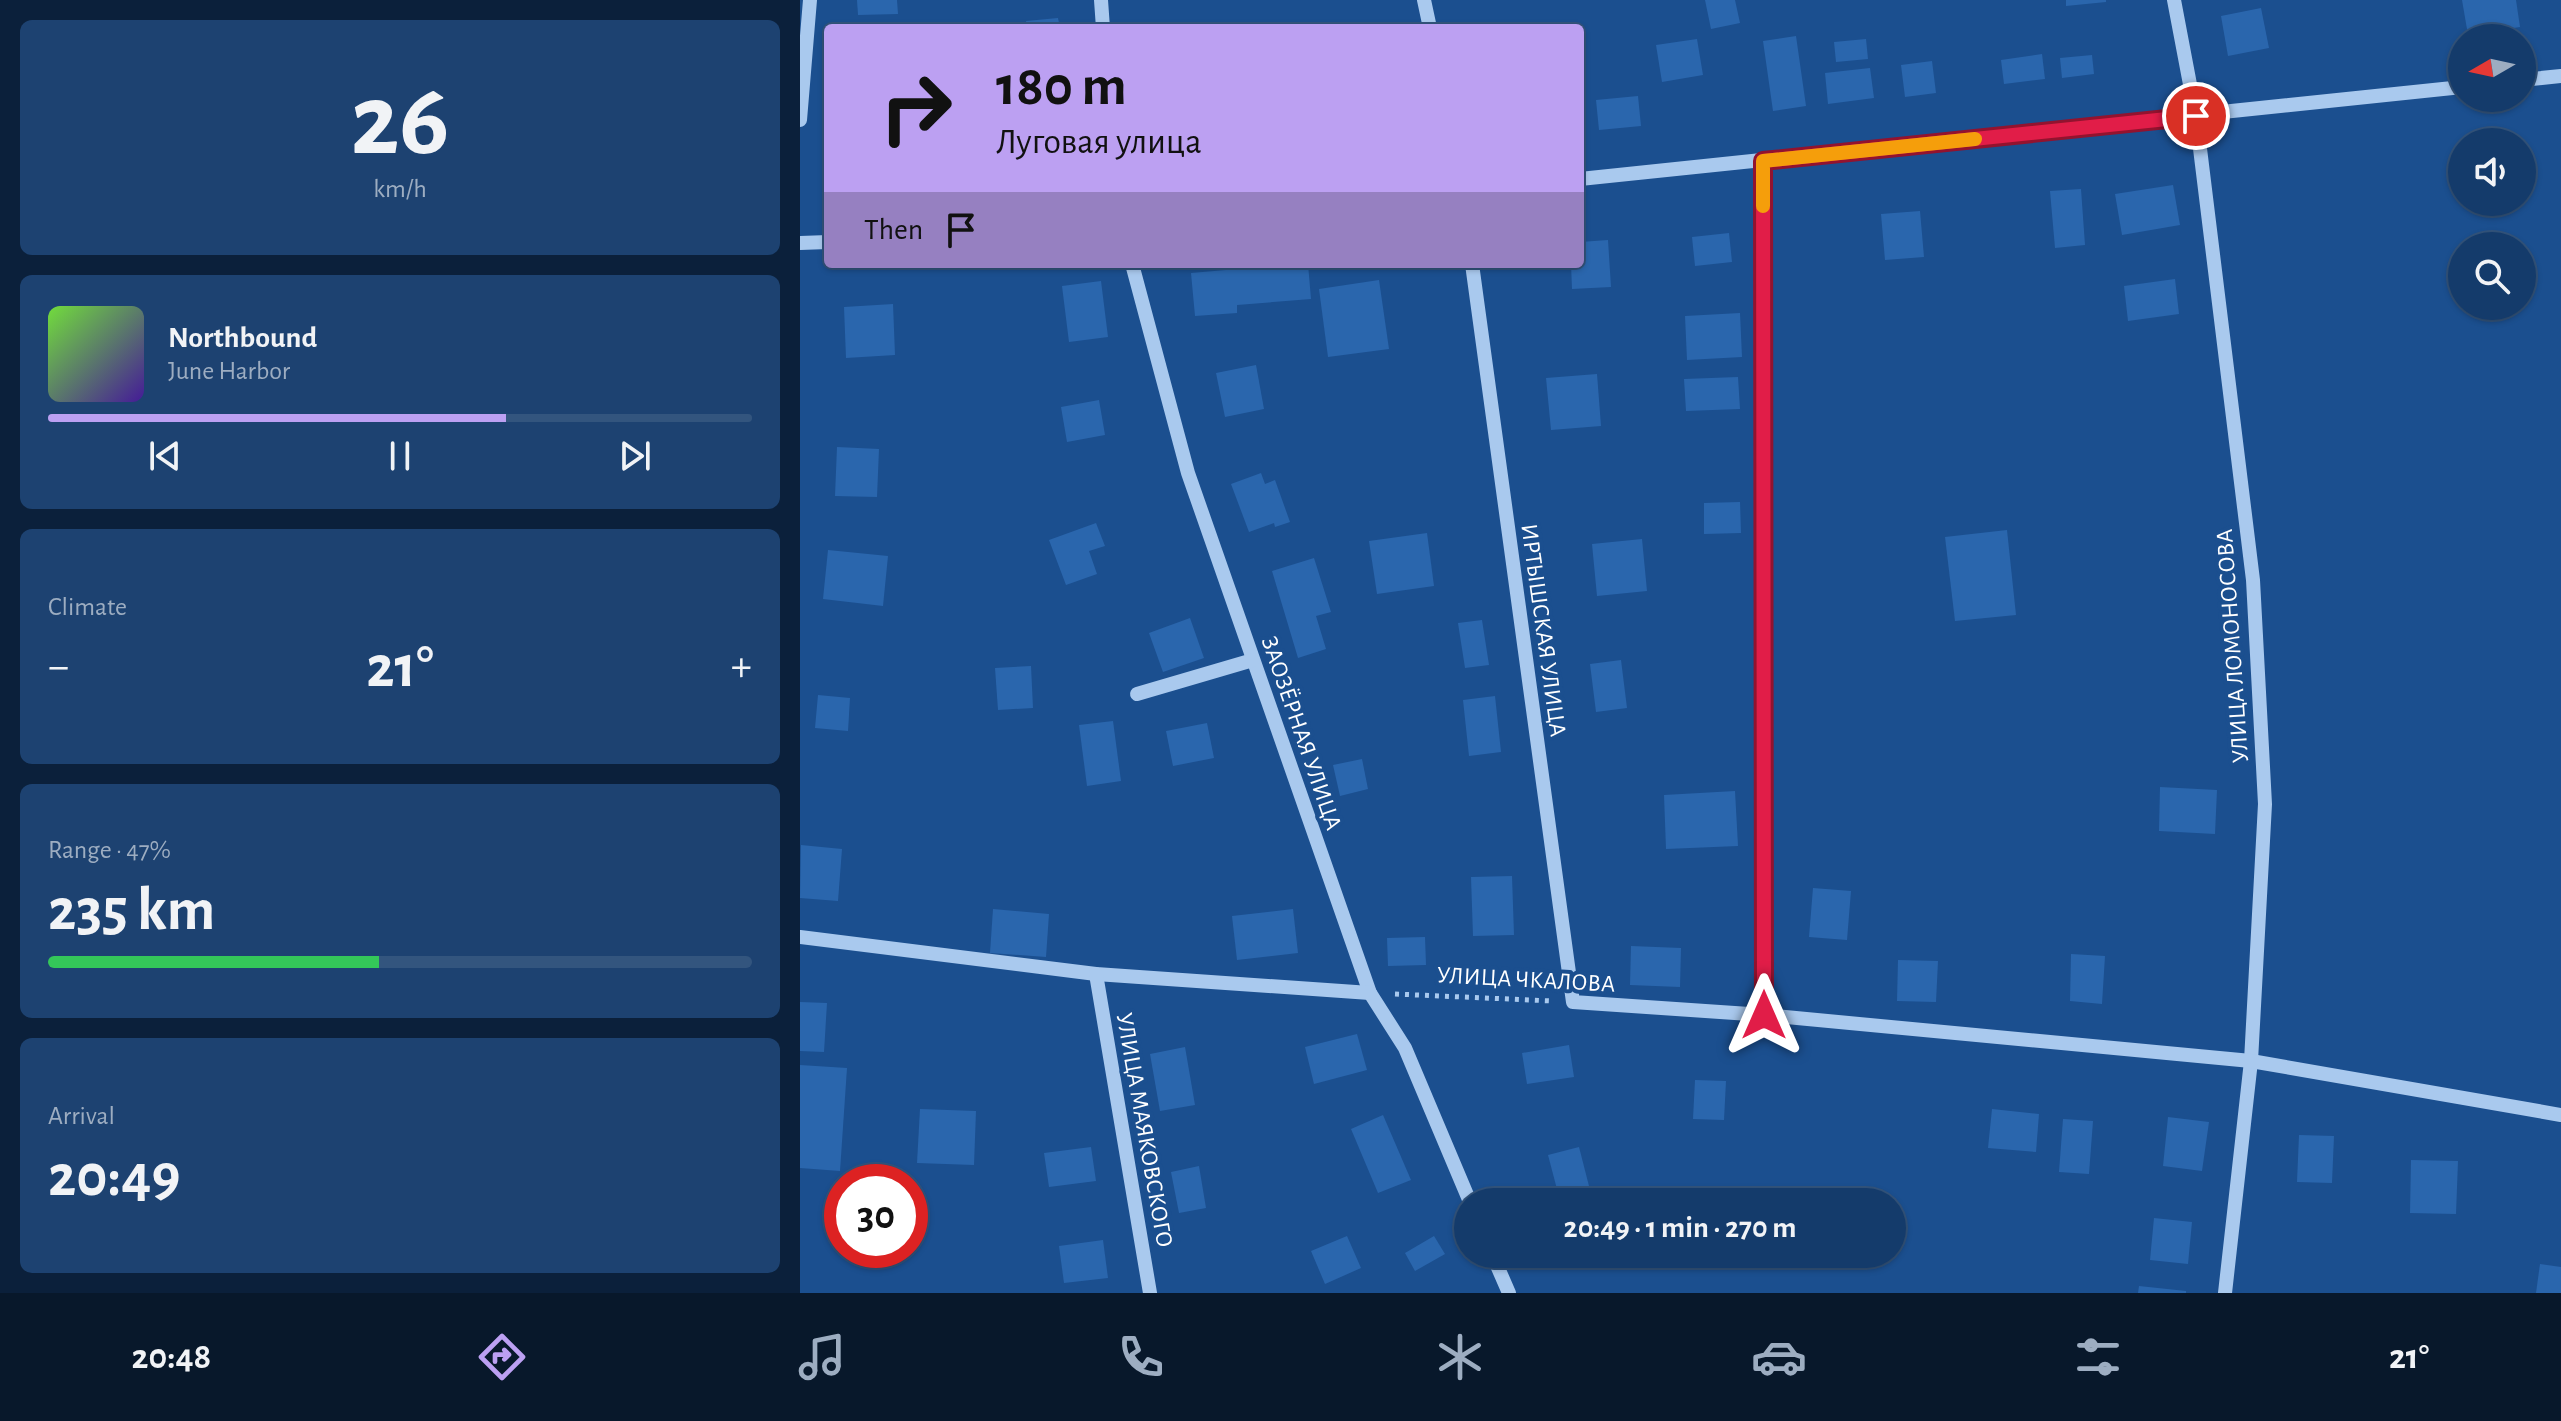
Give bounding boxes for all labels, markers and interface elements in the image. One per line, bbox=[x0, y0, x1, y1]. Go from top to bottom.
north arrow bbox=[2448, 24, 2536, 112]
map controls bbox=[2448, 24, 2536, 320]
icon: right bbox=[864, 56, 968, 160]
text: 180 m bbox=[996, 59, 1127, 115]
text: 26 bbox=[350, 70, 450, 174]
pin bbox=[2162, 82, 2230, 150]
icon: arrive bbox=[2174, 94, 2218, 138]
text: Луговая улица bbox=[996, 124, 1202, 160]
button: sound bbox=[2448, 128, 2536, 216]
text: km/h bbox=[373, 176, 427, 202]
icon: arrive bbox=[939, 208, 983, 252]
text: Then bbox=[864, 215, 923, 245]
button: search bbox=[2448, 232, 2536, 320]
text: Northbound bbox=[168, 323, 317, 353]
text: June Harbor bbox=[168, 358, 290, 384]
icon: previous bbox=[143, 434, 187, 478]
icon: pause bbox=[378, 434, 422, 478]
icon: next bbox=[613, 434, 657, 478]
street label: ИРТЫШСКАЯ УЛИЦА bbox=[1516, 522, 1570, 738]
street label: УЛИЦА ЛОМОНОСОВА bbox=[2213, 528, 2253, 764]
text: Climate bbox=[48, 594, 127, 620]
street label: ЗАОЗЁРНАЯ УЛИЦА bbox=[1257, 633, 1346, 833]
text: 21° bbox=[366, 638, 434, 698]
text: − bbox=[48, 645, 69, 689]
text: + bbox=[731, 645, 752, 689]
text: Range · 47% bbox=[48, 837, 171, 863]
text: 235 km bbox=[48, 881, 215, 941]
street label: УЛИЦА ЧКАЛОВА bbox=[1436, 963, 1616, 997]
position arrow bbox=[1722, 973, 1806, 1057]
street label: УЛИЦА МАЯКОВСКОГО bbox=[1112, 1011, 1176, 1249]
text: Arrival bbox=[48, 1103, 115, 1129]
text: 20:49 bbox=[48, 1147, 180, 1207]
speed limit sign: 30 bbox=[824, 1164, 928, 1268]
text: 20:49 · 1 min · 270 m bbox=[1564, 1213, 1796, 1243]
icon: directions bbox=[474, 1329, 530, 1385]
icon: music bbox=[794, 1329, 850, 1385]
icon: phone bbox=[1113, 1329, 1169, 1385]
icon: climate bbox=[1432, 1329, 1488, 1385]
icon: car bbox=[1751, 1329, 1807, 1385]
icon: filters bbox=[2070, 1329, 2126, 1385]
text: 20:48 bbox=[132, 1339, 211, 1375]
text: 21° bbox=[2389, 1339, 2429, 1375]

